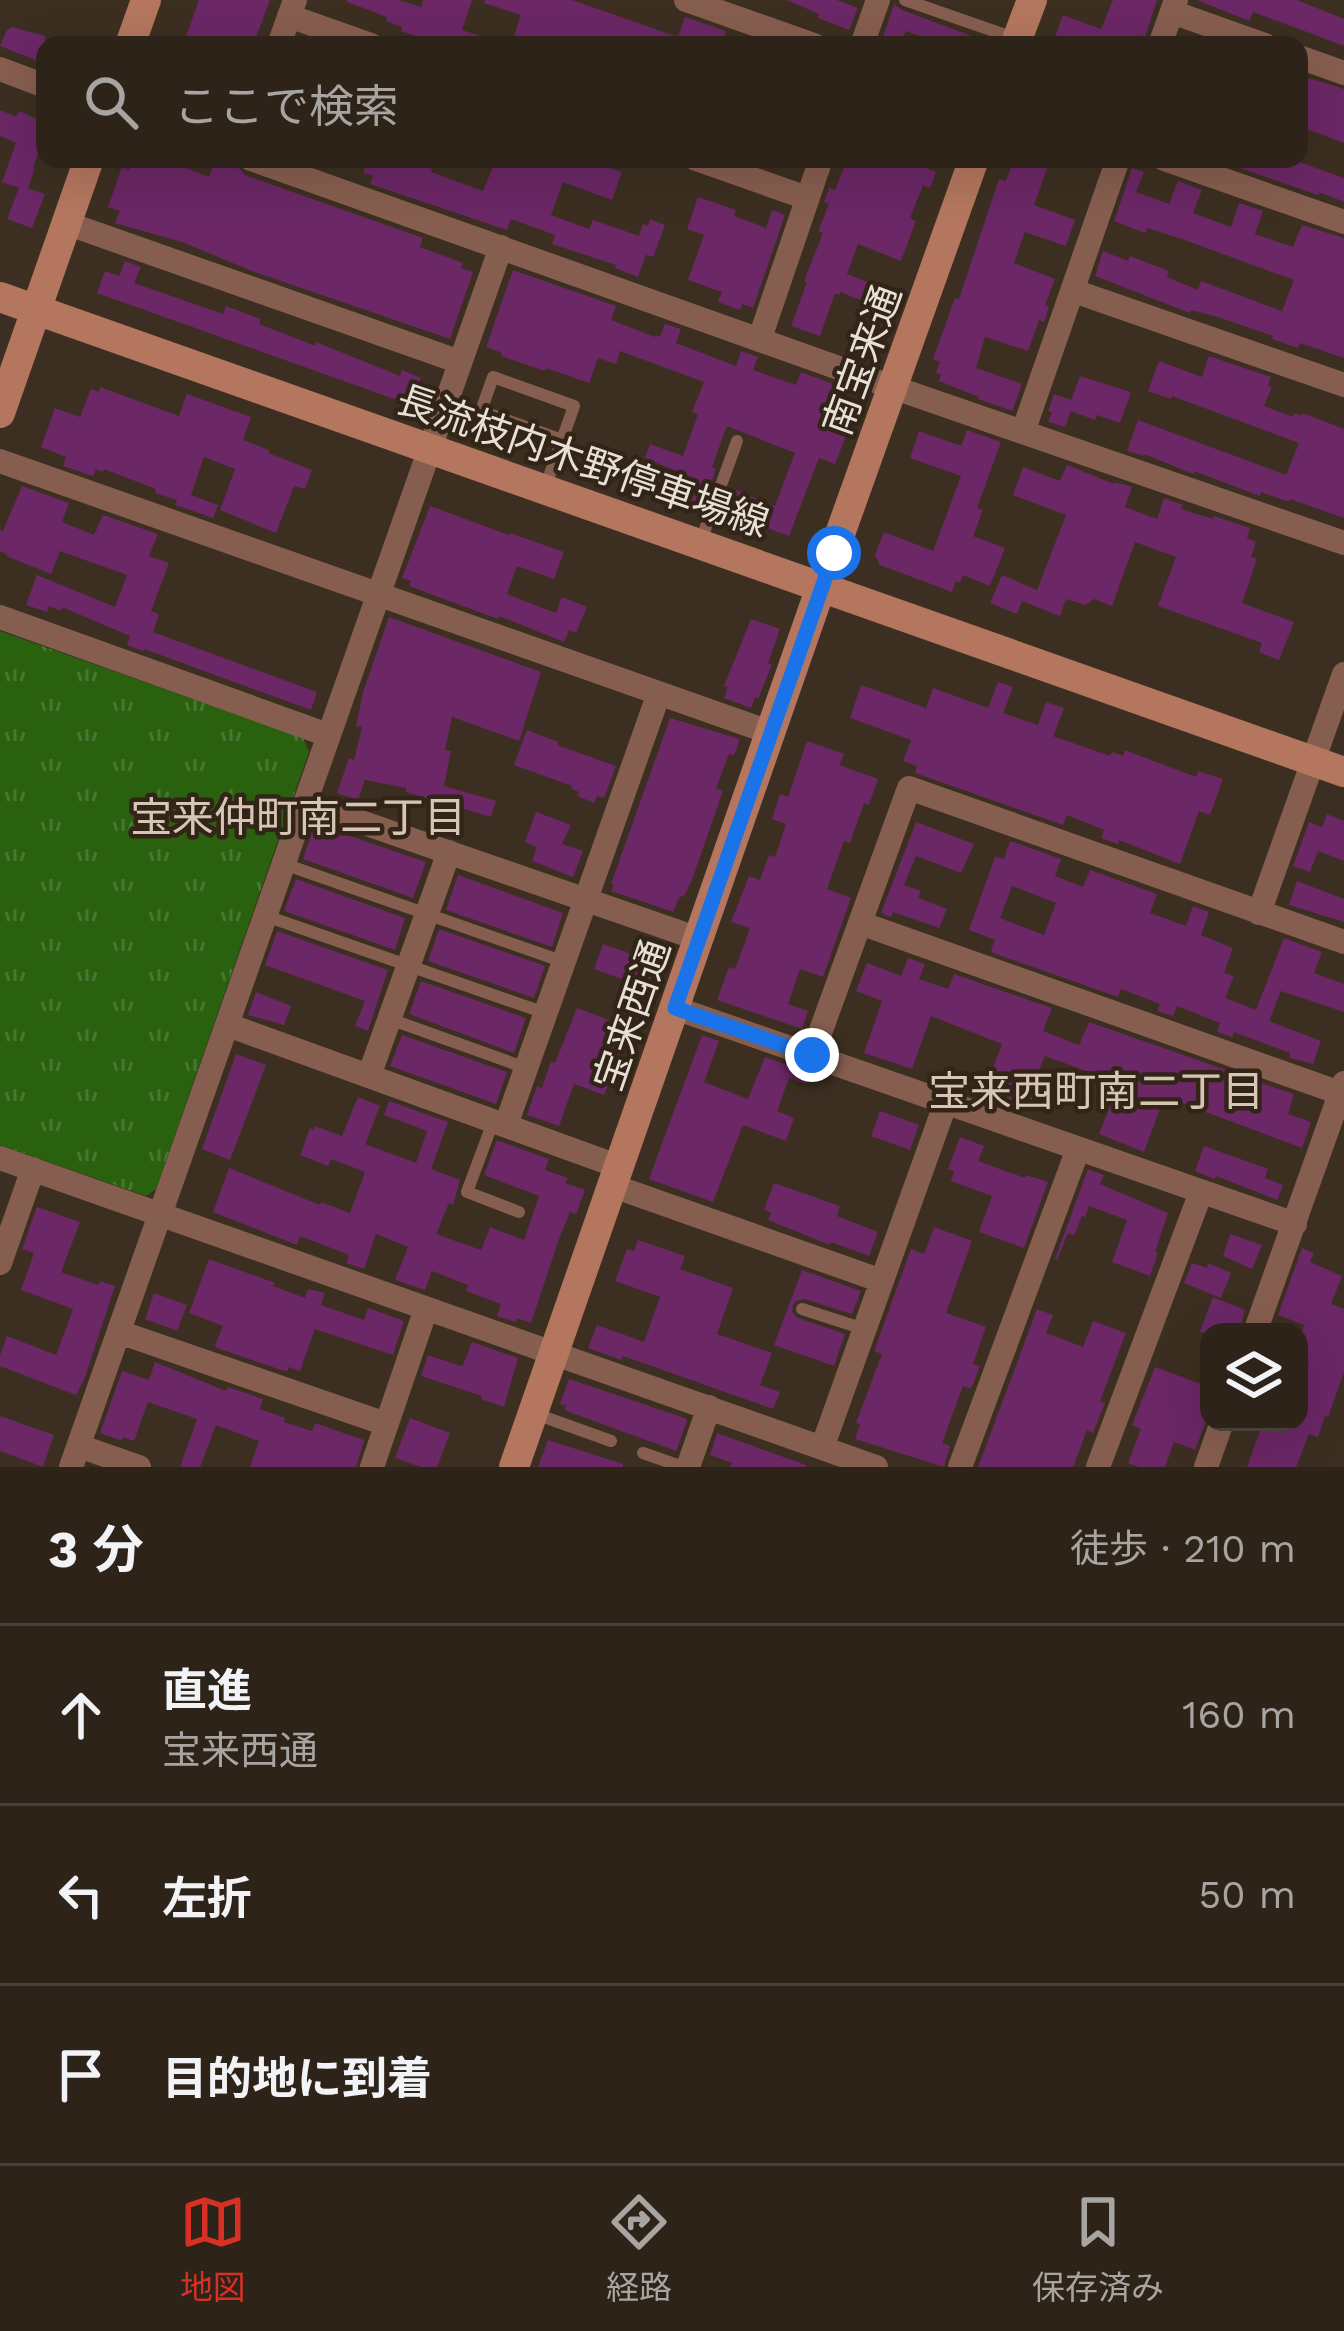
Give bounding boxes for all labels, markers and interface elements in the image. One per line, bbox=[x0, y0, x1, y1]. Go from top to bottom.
search box bbox=[36, 36, 1308, 168]
icon: search bbox=[78, 69, 144, 135]
text: ここで検索 bbox=[174, 80, 399, 133]
street label: 南宝来通 bbox=[814, 279, 910, 441]
street label: 長流枝内木野停車場線 bbox=[391, 376, 775, 546]
route start bbox=[807, 526, 861, 580]
district label: 宝来仲町南二丁目 bbox=[130, 793, 466, 842]
street label: 宝来西通 bbox=[585, 934, 679, 1096]
route end bbox=[785, 1028, 839, 1082]
district label: 宝来西町南二丁目 bbox=[928, 1067, 1264, 1116]
map controls bbox=[1200, 1323, 1308, 1431]
button: layers bbox=[1200, 1323, 1308, 1431]
text: 3 分 bbox=[48, 1520, 144, 1579]
text: 徒歩 · 210 m bbox=[1070, 1526, 1296, 1571]
text: 直進 bbox=[162, 1664, 252, 1717]
icon: ahead bbox=[48, 1682, 114, 1748]
text: 160 m bbox=[1182, 1692, 1296, 1737]
text: 宝来西通 bbox=[162, 1728, 318, 1773]
icon: left bbox=[48, 1862, 114, 1928]
text: 左折 bbox=[162, 1872, 252, 1925]
text: 50 m bbox=[1199, 1872, 1296, 1917]
icon: arrive bbox=[48, 2042, 114, 2108]
text: 目的地に到着 bbox=[162, 2052, 432, 2105]
tab: 地図 bbox=[180, 2189, 246, 2309]
tab: 経路 bbox=[606, 2189, 672, 2309]
tab: 保存済み bbox=[1032, 2189, 1164, 2309]

